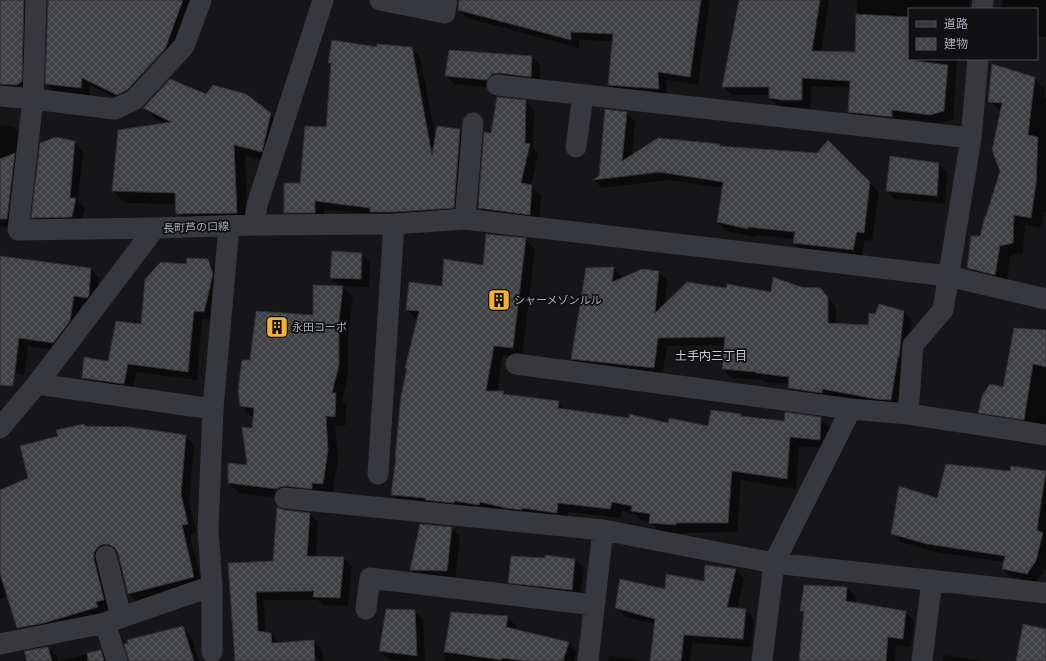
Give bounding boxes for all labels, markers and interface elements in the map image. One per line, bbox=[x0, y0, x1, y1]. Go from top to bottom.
legend bbox=[908, 8, 1038, 60]
text: 道路 bbox=[944, 16, 968, 31]
text: 建物 bbox=[944, 36, 968, 51]
street label: 長町芦の口線 bbox=[163, 219, 229, 235]
building icon: シャーメゾンルル bbox=[486, 287, 512, 313]
place label: シャーメゾンルル bbox=[514, 293, 602, 307]
building icon: 永田コーポ bbox=[264, 314, 290, 340]
place label: 永田コーポ bbox=[292, 320, 347, 334]
district label: 土手内三丁目 bbox=[675, 348, 747, 363]

